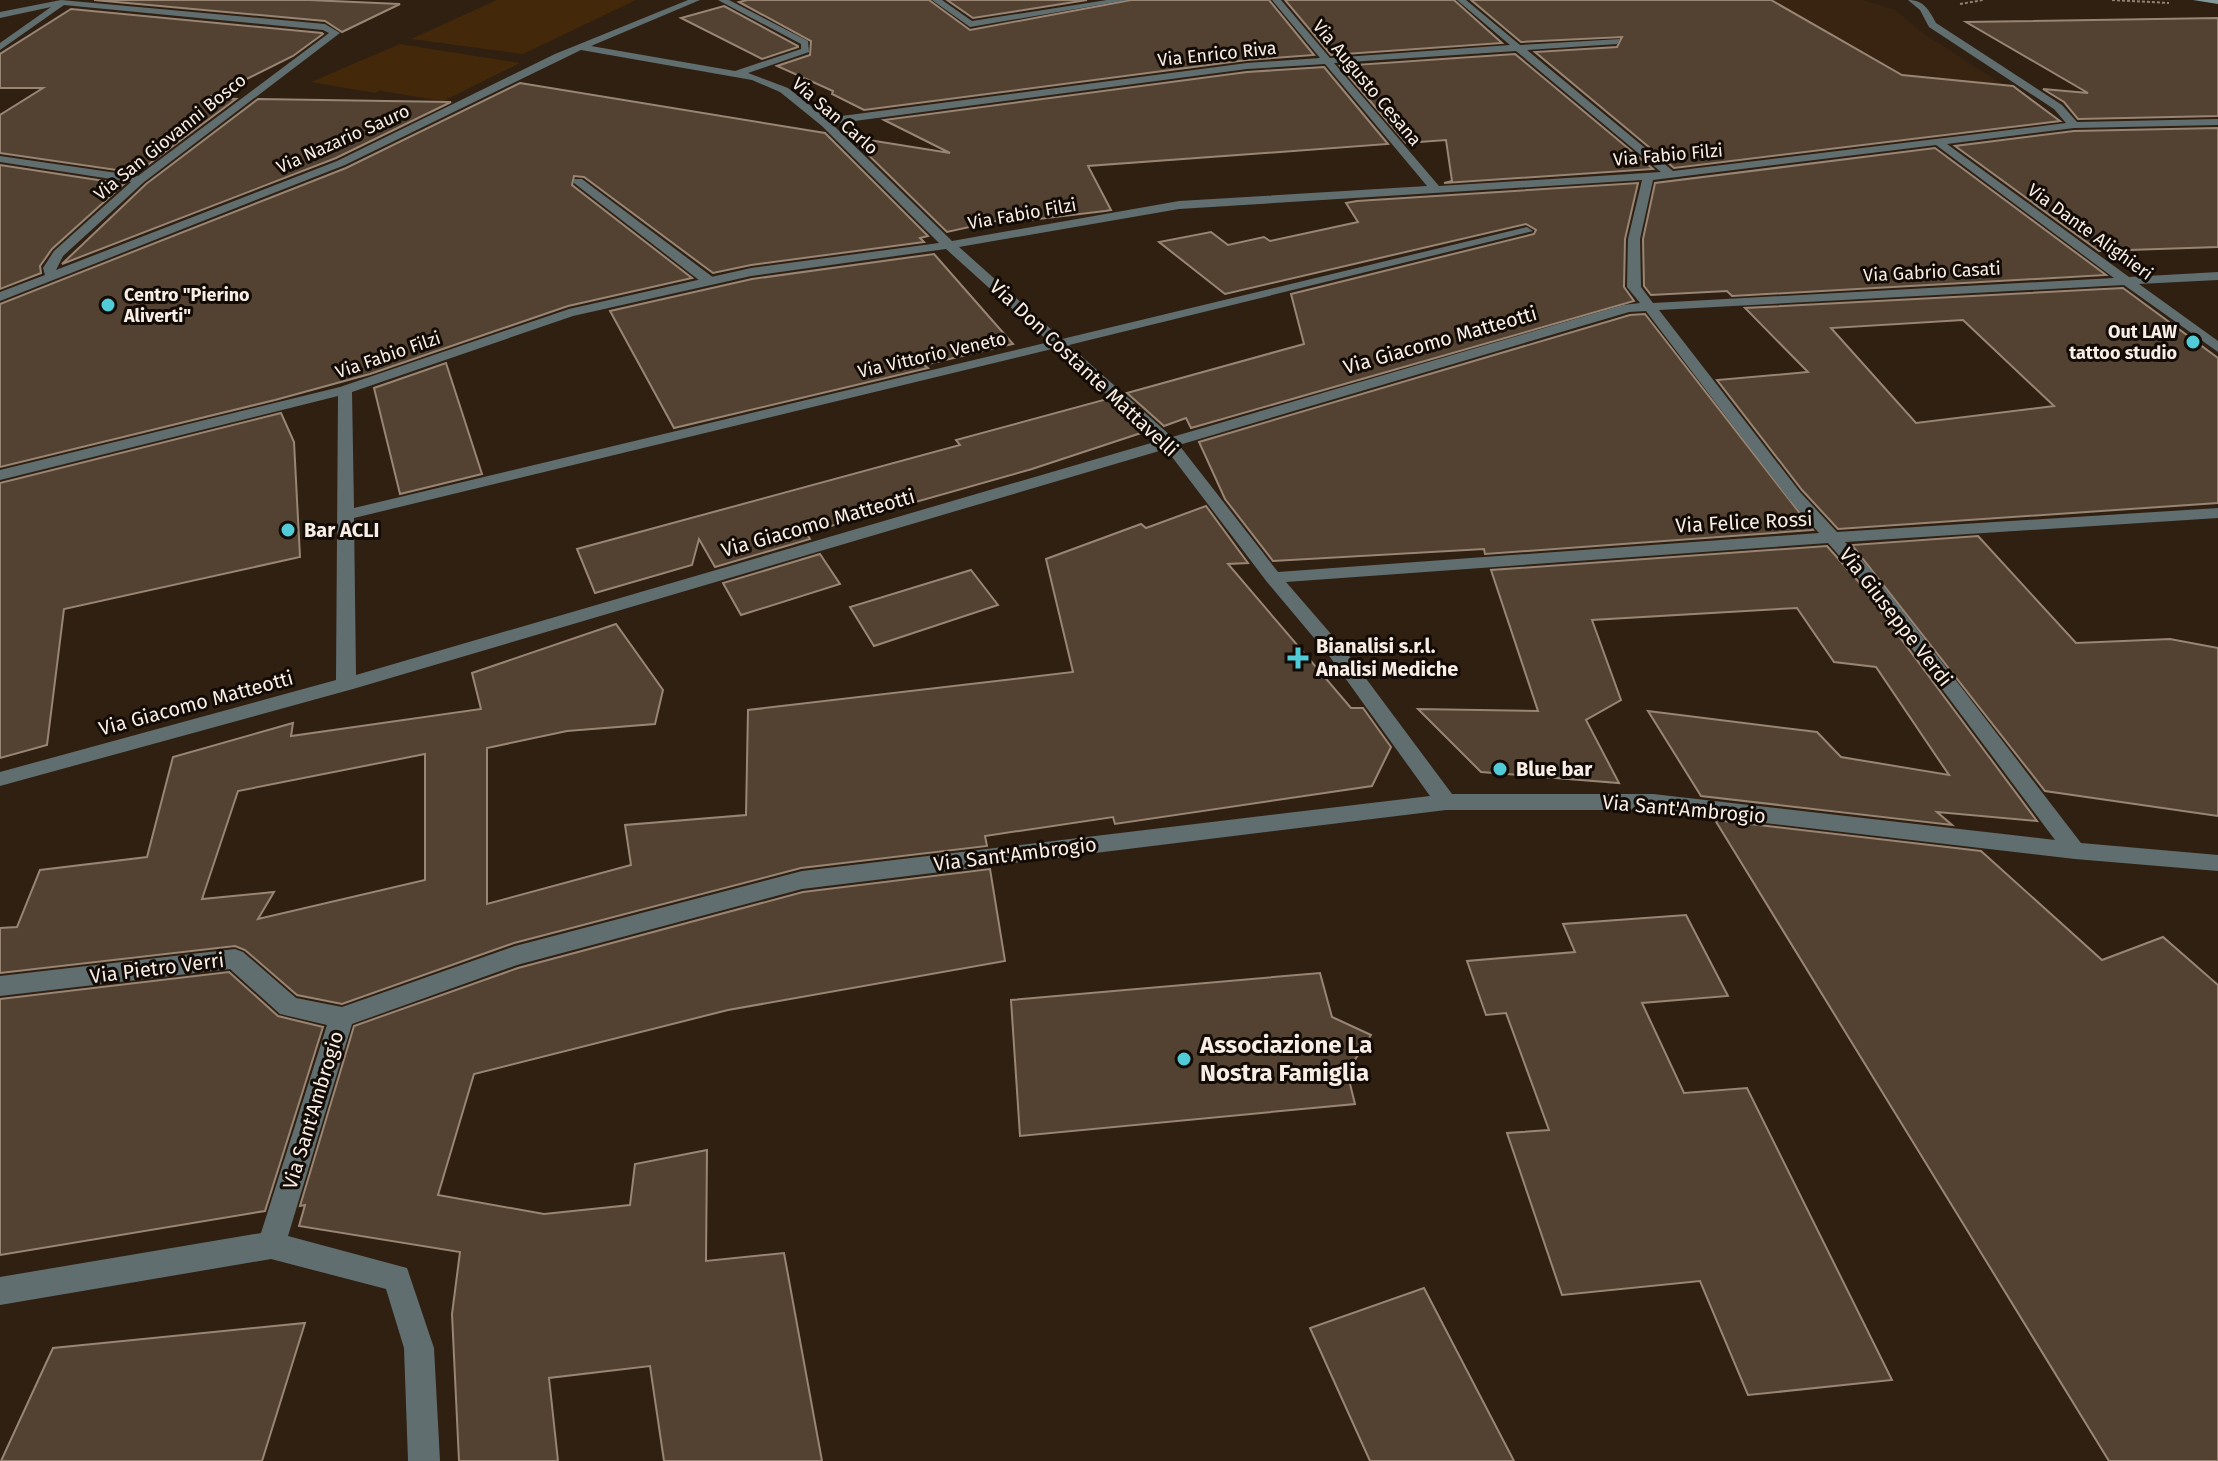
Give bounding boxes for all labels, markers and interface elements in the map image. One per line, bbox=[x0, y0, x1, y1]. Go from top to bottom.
street label: Via Augusto Cesana bbox=[1308, 15, 1426, 151]
street label: Via Enrico Riva bbox=[1156, 37, 1278, 71]
street label: Via San Giovanni Bosco bbox=[89, 69, 251, 205]
street label: Via San Carlo bbox=[787, 73, 883, 159]
street label: Via Nazario Sauro bbox=[273, 100, 413, 178]
street label: Via Fabio Filzi bbox=[1612, 139, 1724, 171]
street label: Via Dante Alighieri bbox=[2023, 179, 2157, 285]
street label: Via Fabio Filzi bbox=[966, 194, 1078, 234]
street label: Via Gabrio Casati bbox=[1863, 257, 2001, 287]
street label: Via Don Costante Mattavelli bbox=[985, 274, 1183, 462]
place label: Centro "Pierino Aliverti" bbox=[123, 284, 250, 327]
marker: Centro "Pierino Aliverti" bbox=[99, 296, 117, 314]
street label: Via Giacomo Matteotti bbox=[1340, 301, 1540, 379]
place label: Out LAW tattoo studio bbox=[2069, 321, 2178, 364]
street label: Via Fabio Filzi bbox=[332, 327, 444, 383]
street label: Via Vittorio Veneto bbox=[856, 327, 1008, 383]
marker: Out LAW tattoo studio bbox=[2184, 333, 2202, 351]
street label: Via Giacomo Matteotti bbox=[718, 484, 918, 562]
street label: Via Felice Rossi bbox=[1675, 506, 1813, 538]
place label: Bar ACLI bbox=[304, 518, 379, 542]
marker: Bar ACLI bbox=[279, 521, 297, 539]
street label: Via Giuseppe Verdi bbox=[1834, 543, 1958, 691]
place label: Bianalisi s.r.l. Analisi Mediche bbox=[1315, 634, 1458, 681]
marker: Bianalisi s.r.l. Analisi Mediche bbox=[1287, 647, 1309, 669]
street label: Via Giacomo Matteotti bbox=[96, 665, 296, 741]
place label: Blue bar bbox=[1516, 757, 1593, 781]
marker: Blue bar bbox=[1491, 760, 1509, 778]
street label: Via Sant'Ambrogio bbox=[1601, 790, 1767, 828]
street label: Via Sant'Ambrogio bbox=[932, 832, 1098, 876]
street label: Via Pietro Verri bbox=[89, 948, 225, 988]
street label: Via Sant'Ambrogio bbox=[278, 1028, 348, 1192]
place label: Associazione La Nostra Famiglia bbox=[1199, 1031, 1372, 1087]
marker: Associazione La Nostra Famiglia bbox=[1175, 1050, 1193, 1068]

